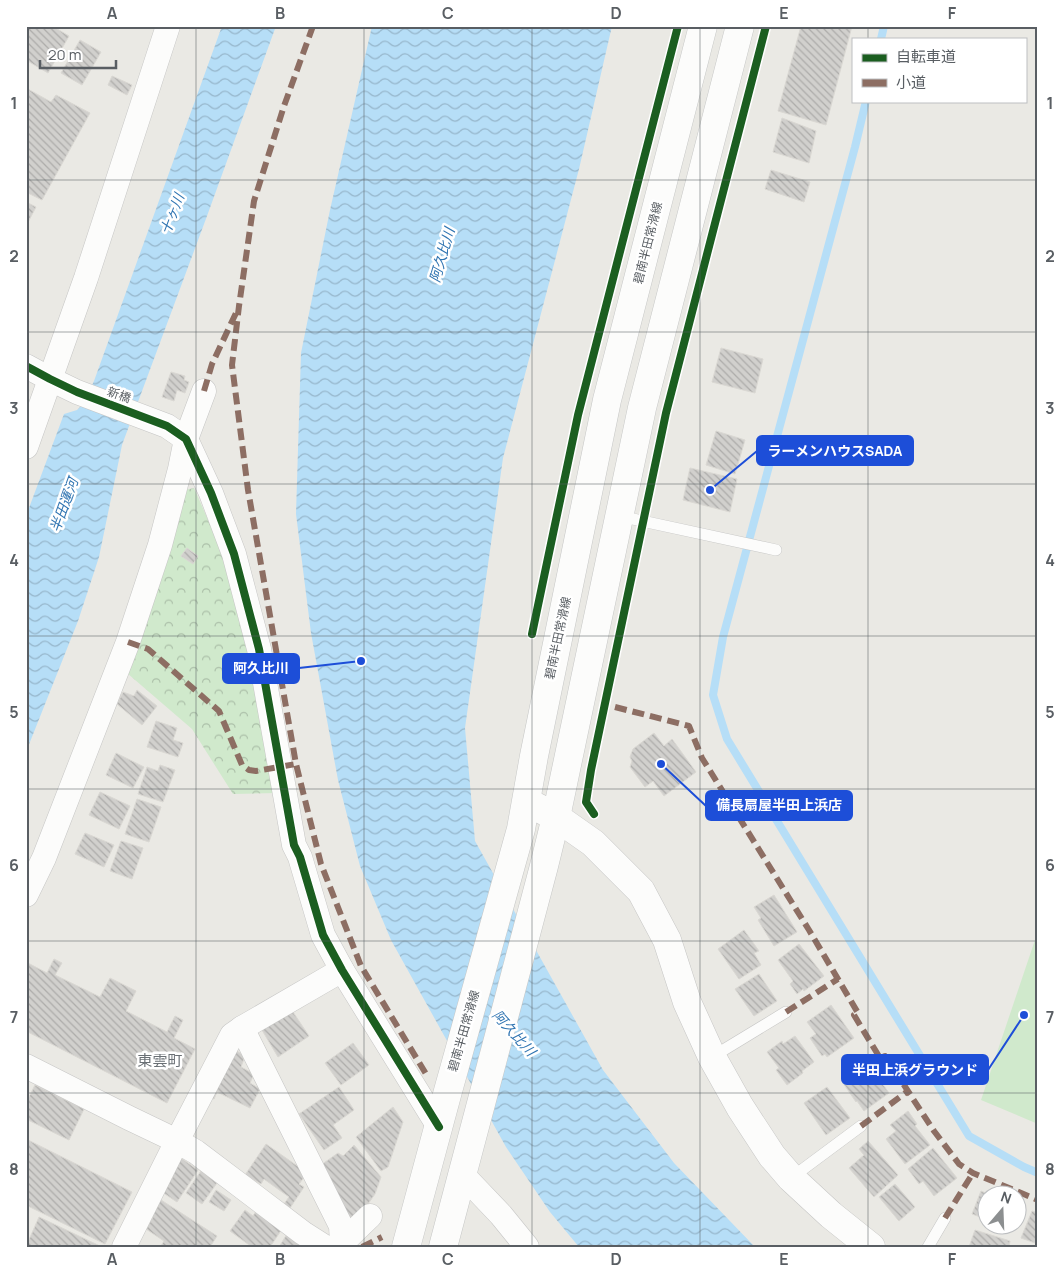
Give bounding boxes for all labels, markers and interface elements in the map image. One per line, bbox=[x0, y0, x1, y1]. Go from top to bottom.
text: A bbox=[107, 2, 118, 24]
text: B bbox=[275, 2, 285, 24]
text: C bbox=[442, 2, 454, 24]
text: D bbox=[610, 2, 622, 24]
text: E bbox=[779, 2, 789, 24]
text: F bbox=[948, 2, 957, 24]
scale bar bbox=[40, 38, 116, 70]
legend bbox=[852, 38, 1026, 102]
text: 20 m bbox=[48, 44, 81, 65]
text: 自転車道 bbox=[896, 46, 956, 67]
text: 小道 bbox=[896, 72, 926, 93]
text: 1 bbox=[10, 92, 18, 114]
text: 1 bbox=[1046, 92, 1054, 114]
water label: 十ヶ川 bbox=[155, 189, 189, 237]
street label: 碧南半田常滑線 bbox=[629, 200, 666, 286]
water label: 阿久比川 bbox=[425, 223, 459, 284]
text: 2 bbox=[9, 245, 19, 267]
text: 2 bbox=[1045, 245, 1055, 267]
street label: 新橋 bbox=[105, 382, 133, 407]
text: 3 bbox=[9, 397, 19, 419]
text: 3 bbox=[1045, 397, 1055, 419]
callout: ラーメンハウスSADA bbox=[757, 436, 913, 465]
text: ラーメンハウスSADA bbox=[768, 441, 903, 460]
water label: 半田運河 bbox=[45, 472, 83, 534]
text: 4 bbox=[9, 549, 19, 571]
text: 4 bbox=[1045, 549, 1055, 571]
street label: 碧南半田常滑線 bbox=[540, 595, 575, 681]
callout: 阿久比川 bbox=[223, 654, 299, 683]
text: 阿久比川 bbox=[233, 658, 289, 677]
text: 5 bbox=[9, 701, 19, 723]
text: 5 bbox=[1045, 701, 1055, 723]
callout: 備長扇屋半田上浜店 bbox=[706, 791, 852, 820]
text: 備長扇屋半田上浜店 bbox=[716, 795, 842, 814]
text: 6 bbox=[9, 854, 19, 876]
text: 6 bbox=[1045, 854, 1055, 876]
street label: 碧南半田常滑線 bbox=[444, 988, 483, 1074]
text: 7 bbox=[10, 1006, 18, 1028]
water label: 阿久比川 bbox=[489, 1006, 542, 1061]
text: 7 bbox=[1046, 1006, 1054, 1028]
district label: 東雲町 bbox=[137, 1050, 183, 1071]
callout: 半田上浜グラウンド bbox=[842, 1055, 988, 1084]
text: 半田上浜グラウンド bbox=[852, 1060, 978, 1079]
text: 8 bbox=[9, 1158, 19, 1180]
text: 8 bbox=[1045, 1158, 1055, 1180]
north arrow bbox=[976, 1186, 1026, 1236]
text: N bbox=[999, 1187, 1014, 1208]
text: A bbox=[107, 1248, 118, 1270]
text: B bbox=[275, 1248, 285, 1270]
text: C bbox=[442, 1248, 454, 1270]
text: D bbox=[610, 1248, 622, 1270]
text: E bbox=[779, 1248, 789, 1270]
text: F bbox=[948, 1248, 957, 1270]

